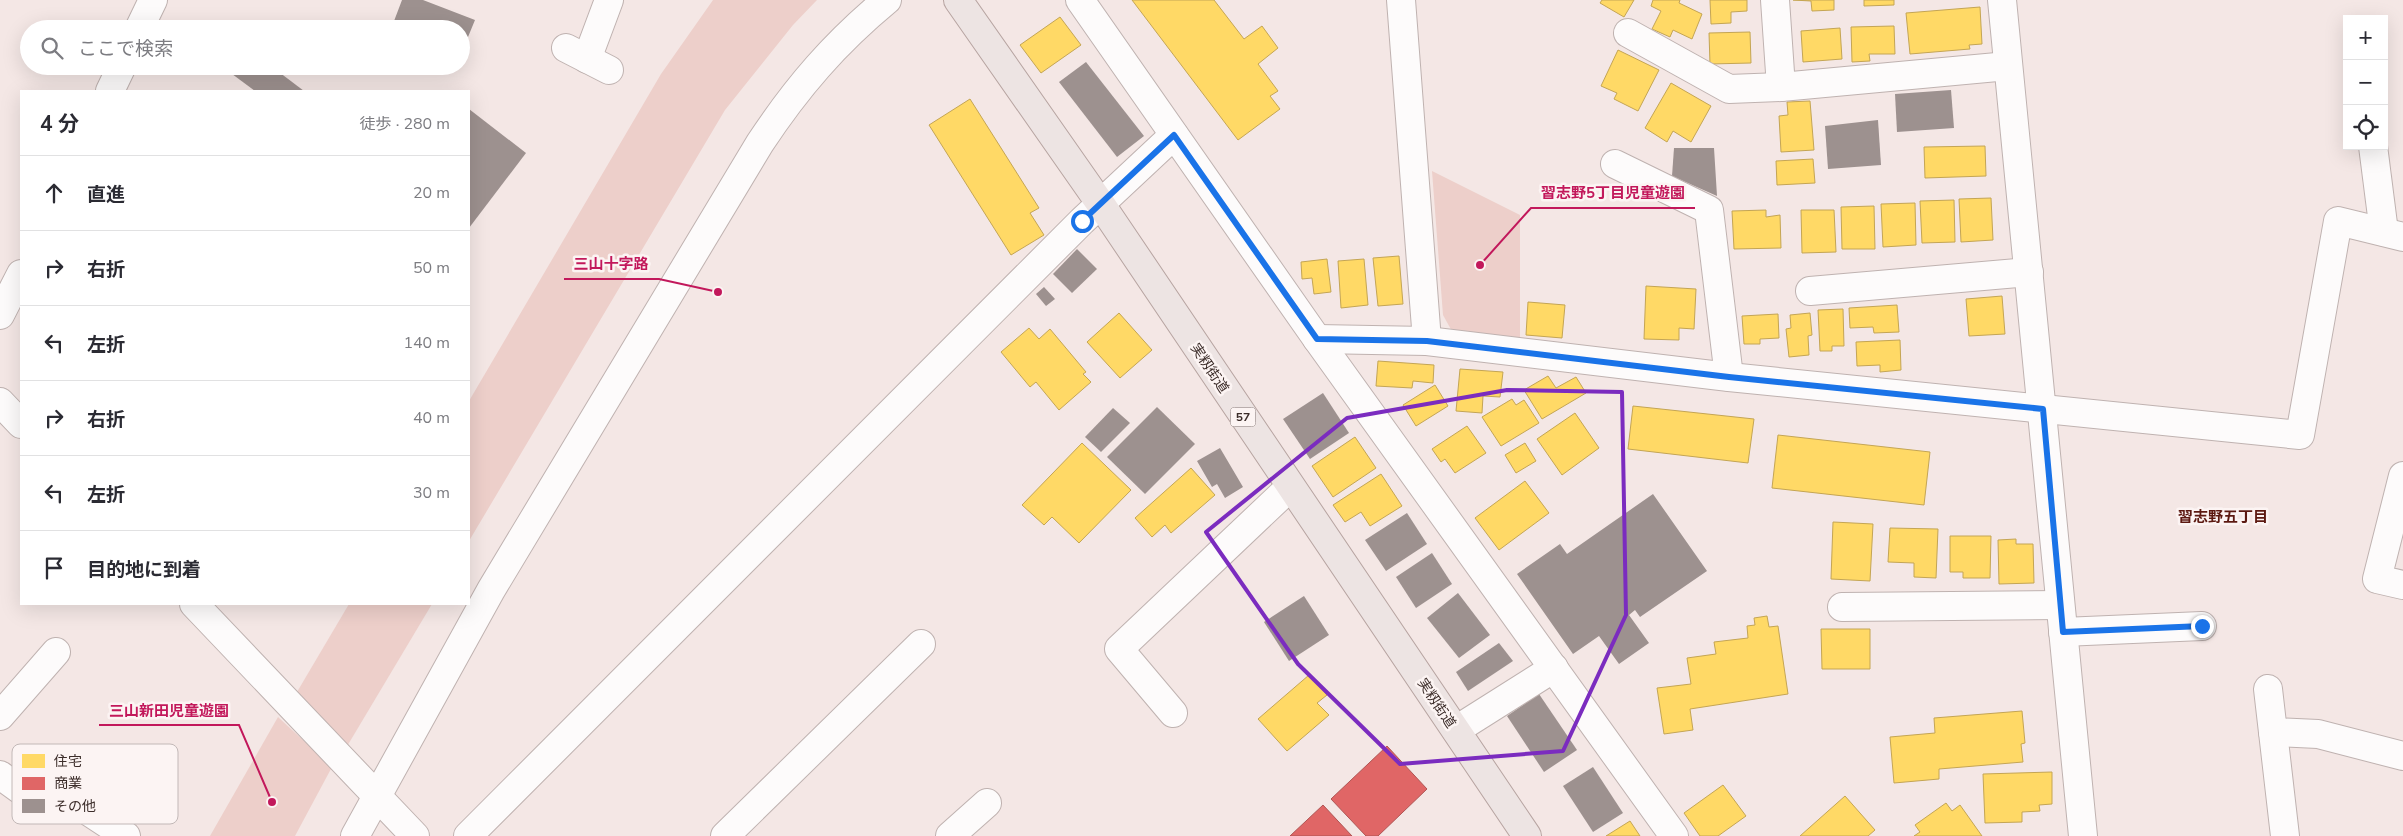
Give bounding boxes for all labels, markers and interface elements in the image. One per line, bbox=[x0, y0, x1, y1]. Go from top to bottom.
map controls bbox=[2343, 15, 2388, 150]
button: + bbox=[2343, 15, 2388, 60]
search box bbox=[20, 20, 470, 75]
icon: search bbox=[38, 34, 66, 62]
text: ここで検索 bbox=[78, 36, 173, 62]
button: − bbox=[2343, 60, 2388, 105]
button: locate bbox=[2343, 105, 2388, 150]
text: 4 分 bbox=[40, 110, 79, 138]
text: 徒歩 · 280 m bbox=[360, 113, 450, 135]
callout: 習志野5丁目児童遊園 bbox=[1531, 178, 1695, 208]
icon: ahead bbox=[40, 179, 68, 207]
text: 直進 bbox=[87, 182, 125, 208]
text: 20 m bbox=[413, 182, 450, 204]
text: 習志野5丁目児童遊園 bbox=[1541, 183, 1685, 203]
route start bbox=[1071, 210, 1094, 233]
callout: 三山十字路 bbox=[564, 249, 659, 279]
icon: right bbox=[40, 254, 68, 282]
text: 三山十字路 bbox=[573, 254, 649, 274]
text: 右折 bbox=[87, 257, 125, 283]
text: 50 m bbox=[413, 257, 450, 279]
icon: left bbox=[40, 329, 68, 357]
text: 左折 bbox=[87, 332, 125, 358]
text: 140 m bbox=[403, 332, 450, 354]
street label: 実籾街道 bbox=[1186, 340, 1233, 397]
icon: right bbox=[40, 404, 68, 432]
text: 右折 bbox=[87, 407, 125, 433]
text: 40 m bbox=[413, 407, 450, 429]
road number: 57 bbox=[1230, 408, 1256, 427]
icon: left bbox=[40, 479, 68, 507]
text: 左折 bbox=[87, 482, 125, 508]
text: 30 m bbox=[413, 482, 450, 504]
district label: 習志野五丁目 bbox=[2178, 507, 2268, 527]
icon: arrive bbox=[40, 554, 68, 582]
text: 目的地に到着 bbox=[87, 557, 201, 583]
route end bbox=[2191, 615, 2214, 638]
street label: 実籾街道 bbox=[1413, 675, 1460, 732]
callout: 三山新田児童遊園 bbox=[99, 695, 239, 725]
text: 三山新田児童遊園 bbox=[109, 701, 229, 721]
legend bbox=[12, 744, 178, 824]
text: 住宅 bbox=[54, 752, 82, 771]
text: 商業 bbox=[54, 774, 82, 793]
text: その他 bbox=[54, 797, 96, 816]

